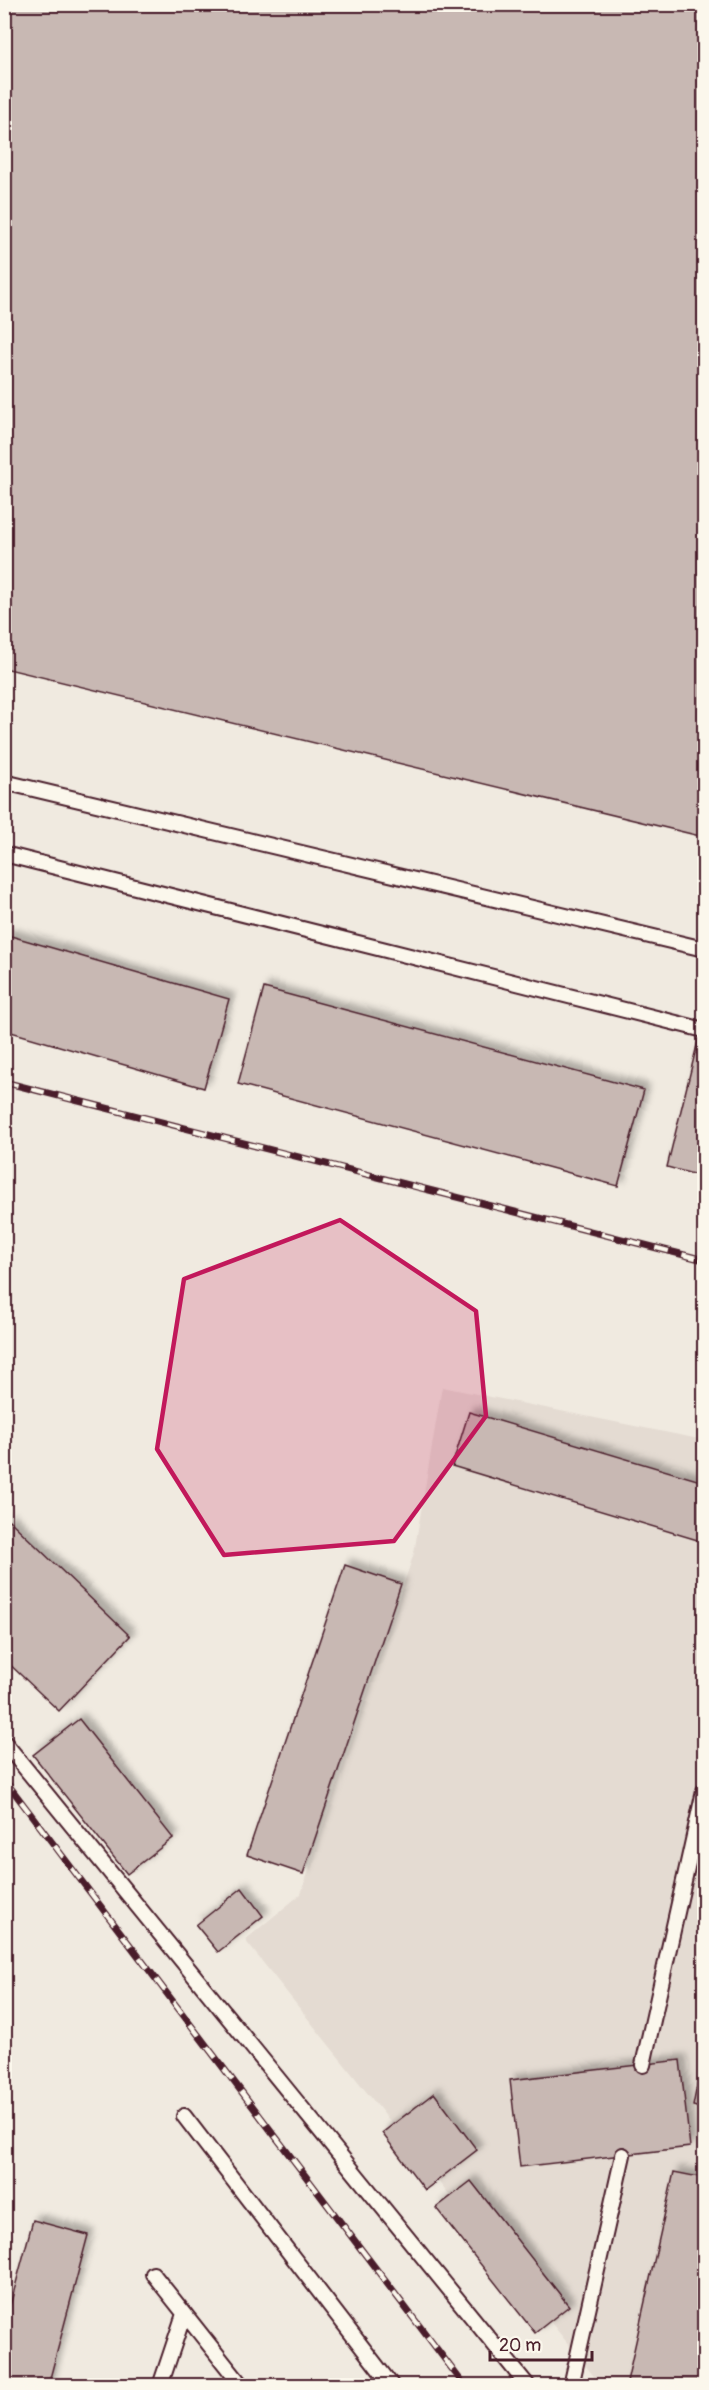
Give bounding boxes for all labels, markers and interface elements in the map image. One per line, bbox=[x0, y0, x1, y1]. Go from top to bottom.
scale bar bbox=[490, 2324, 592, 2362]
text: 20 m bbox=[499, 2334, 541, 2357]

